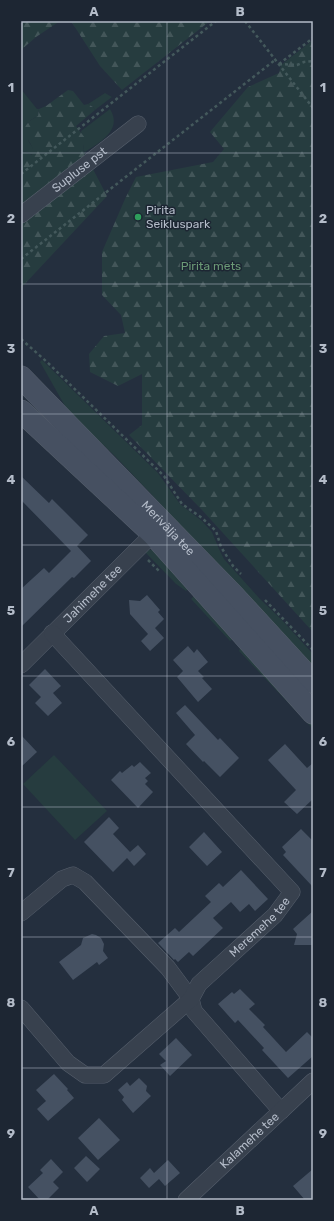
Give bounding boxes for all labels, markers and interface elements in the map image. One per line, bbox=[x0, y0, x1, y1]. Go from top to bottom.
text: A bbox=[89, 4, 99, 19]
text: B bbox=[235, 4, 245, 19]
text: 1 bbox=[8, 80, 14, 95]
text: 1 bbox=[320, 80, 326, 95]
street label: Supluse pst bbox=[49, 144, 110, 195]
place label: Pirita Seikluspark bbox=[146, 203, 211, 231]
text: 2 bbox=[7, 211, 15, 226]
text: 2 bbox=[319, 211, 327, 226]
marker: Pirita Seikluspark bbox=[133, 212, 143, 222]
park label: Pirita mets bbox=[181, 259, 241, 273]
text: 3 bbox=[7, 341, 16, 356]
text: 3 bbox=[319, 341, 328, 356]
text: 4 bbox=[7, 472, 16, 487]
text: 4 bbox=[319, 472, 328, 487]
street label: Merivälja tee bbox=[139, 498, 198, 559]
street label: Jahimehe tee bbox=[61, 562, 125, 626]
text: 5 bbox=[7, 603, 15, 618]
text: 5 bbox=[319, 603, 327, 618]
text: 6 bbox=[7, 734, 16, 749]
text: 6 bbox=[319, 734, 328, 749]
text: 7 bbox=[7, 865, 15, 880]
text: 7 bbox=[319, 865, 327, 880]
street label: Meremehe tee bbox=[226, 894, 293, 960]
text: 8 bbox=[7, 995, 16, 1010]
text: 8 bbox=[319, 995, 328, 1010]
street label: Kalamehe tee bbox=[217, 1109, 282, 1171]
text: 9 bbox=[7, 1126, 15, 1141]
text: 9 bbox=[319, 1126, 327, 1141]
text: A bbox=[89, 1203, 99, 1218]
text: B bbox=[235, 1203, 245, 1218]

